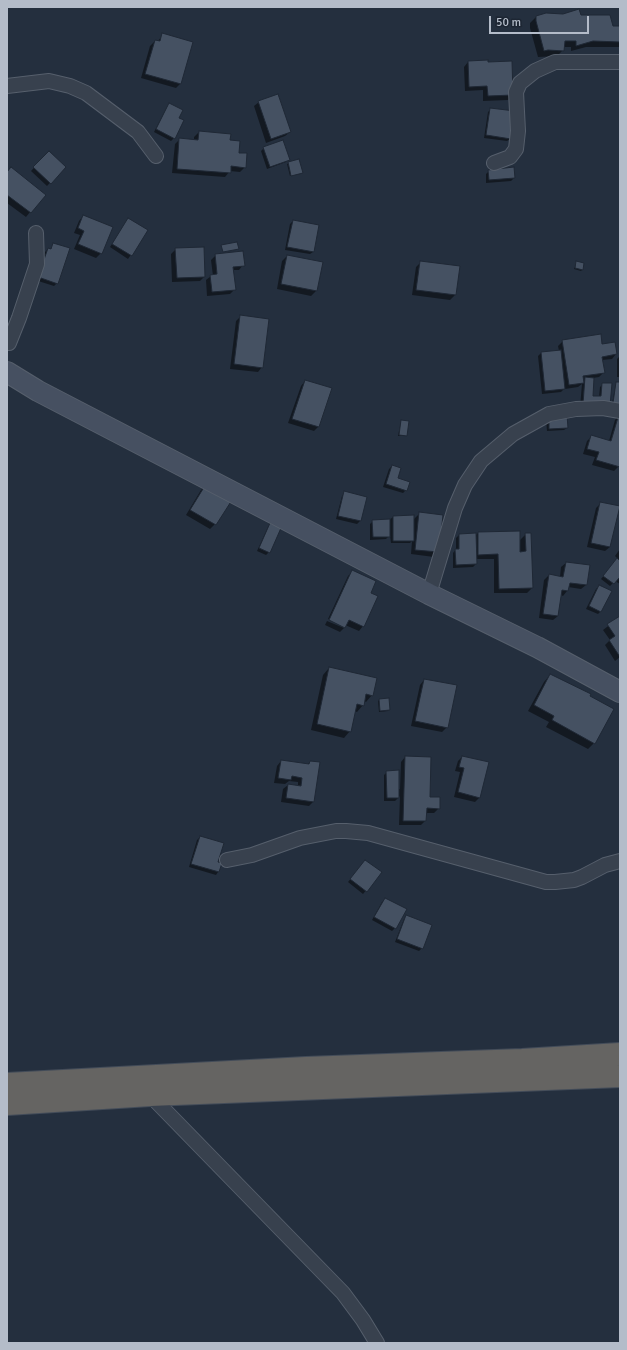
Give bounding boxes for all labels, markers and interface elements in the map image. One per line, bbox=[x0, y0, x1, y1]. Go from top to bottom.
scale bar bbox=[491, 8, 591, 34]
text: 50 m bbox=[496, 15, 521, 30]

